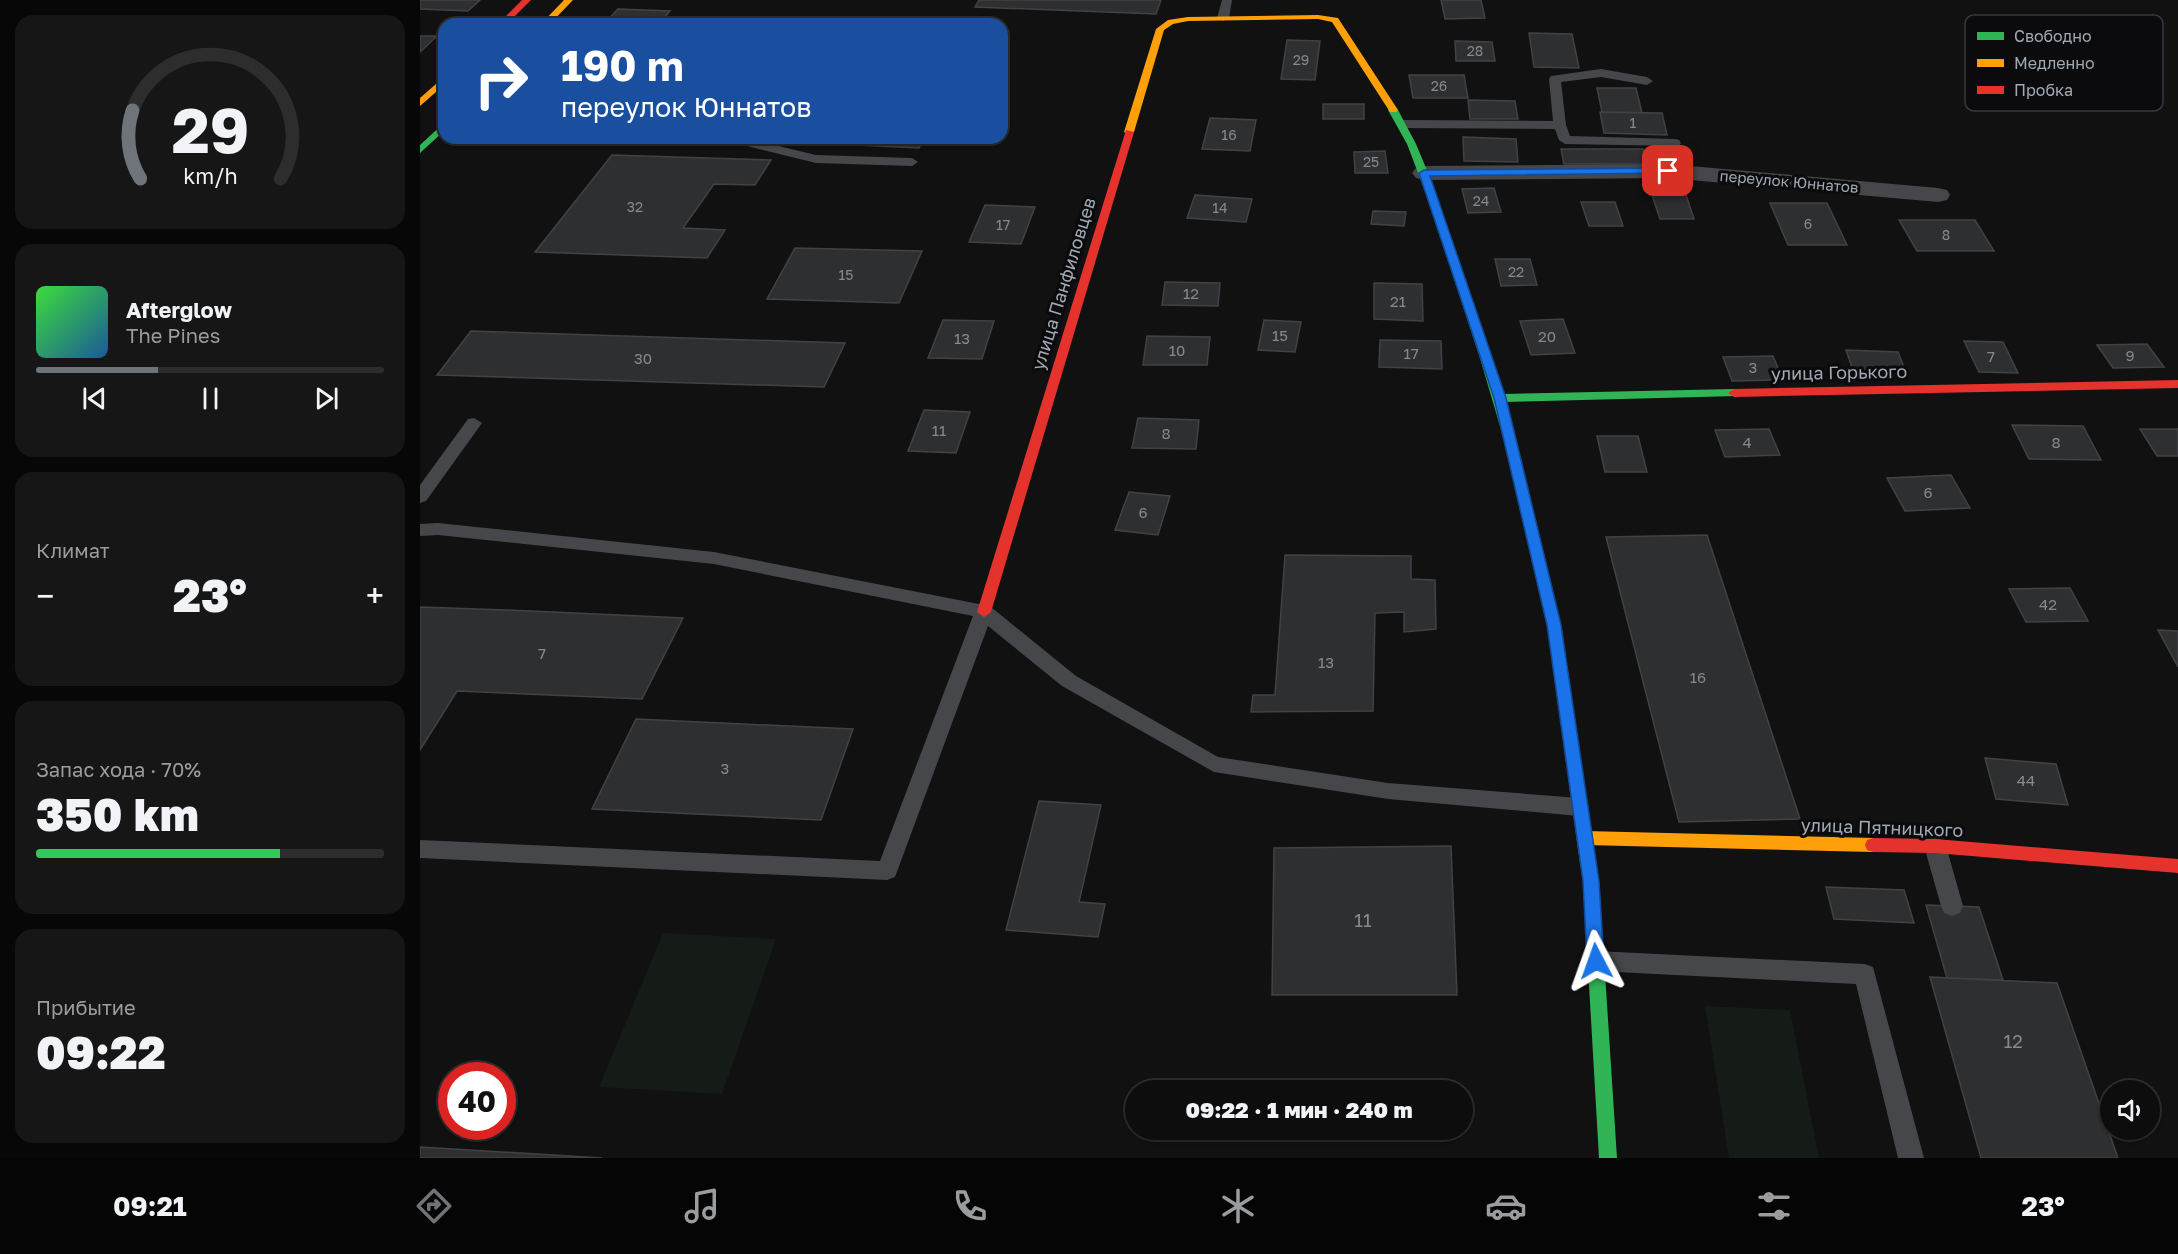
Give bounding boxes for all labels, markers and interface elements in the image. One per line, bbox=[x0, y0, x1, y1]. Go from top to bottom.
legend bbox=[1965, 15, 2163, 111]
text: Свободно bbox=[2014, 26, 2092, 46]
text: 190 m bbox=[561, 40, 684, 90]
icon: right bbox=[462, 42, 540, 120]
house number: 28 bbox=[1467, 42, 1483, 59]
house number: 29 bbox=[1293, 51, 1309, 68]
text: Медленно bbox=[2014, 53, 2095, 73]
house number: 26 bbox=[1431, 77, 1447, 94]
text: Пробка bbox=[2014, 80, 2073, 100]
text: переулок Юннатов bbox=[561, 91, 811, 123]
text: 29 bbox=[171, 92, 249, 167]
house number: 1 bbox=[1630, 114, 1637, 131]
house number: 16 bbox=[1221, 126, 1237, 143]
pin bbox=[1642, 145, 1693, 196]
house number: 25 bbox=[1363, 153, 1379, 170]
icon: arrive bbox=[1651, 154, 1684, 187]
text: km/h bbox=[183, 163, 237, 189]
street label: переулок Юннатов bbox=[1719, 166, 1859, 196]
house number: 24 bbox=[1473, 192, 1489, 209]
street label: улица Панфиловцев bbox=[1026, 195, 1100, 373]
house number: 32 bbox=[627, 198, 643, 215]
house number: 14 bbox=[1212, 199, 1228, 216]
house number: 6 bbox=[1804, 215, 1812, 232]
house number: 17 bbox=[996, 216, 1010, 233]
house number: 8 bbox=[1942, 226, 1950, 243]
house number: 22 bbox=[1508, 263, 1524, 280]
house number: 15 bbox=[839, 266, 853, 283]
house number: 12 bbox=[1183, 284, 1199, 302]
house number: 21 bbox=[1390, 292, 1406, 310]
text: Afterglow bbox=[126, 296, 232, 323]
text: The Pines bbox=[126, 323, 220, 347]
house number: 15 bbox=[1272, 326, 1288, 344]
house number: 20 bbox=[1538, 327, 1556, 345]
house number: 13 bbox=[954, 329, 970, 347]
house number: 10 bbox=[1169, 341, 1185, 359]
house number: 17 bbox=[1403, 344, 1419, 362]
house number: 9 bbox=[2125, 346, 2135, 364]
house number: 7 bbox=[1987, 347, 1995, 365]
house number: 30 bbox=[634, 349, 652, 367]
house number: 3 bbox=[1749, 358, 1757, 376]
street label: улица Горького bbox=[1771, 360, 1907, 384]
icon: previous bbox=[78, 382, 111, 415]
icon: pause bbox=[194, 382, 227, 415]
icon: next bbox=[310, 382, 343, 415]
house number: 11 bbox=[932, 421, 946, 439]
house number: 8 bbox=[1161, 424, 1171, 442]
house number: 4 bbox=[1742, 433, 1752, 451]
house number: 8 bbox=[2051, 433, 2061, 451]
house number: 6 bbox=[1923, 483, 1933, 501]
house number: 6 bbox=[1138, 503, 1148, 521]
text: Климат bbox=[36, 538, 110, 562]
text: 23° bbox=[173, 568, 247, 622]
text: − bbox=[36, 576, 54, 615]
text: + bbox=[366, 576, 384, 615]
house number: 42 bbox=[2039, 595, 2057, 613]
house number: 7 bbox=[538, 644, 546, 662]
house number: 13 bbox=[1318, 653, 1334, 671]
house number: 16 bbox=[1690, 668, 1706, 686]
text: Запас хода · 70% bbox=[36, 757, 201, 781]
house number: 3 bbox=[721, 759, 729, 777]
house number: 44 bbox=[2017, 771, 2035, 789]
text: 350 km bbox=[36, 787, 199, 841]
street label: улица Пятницкого bbox=[1800, 813, 1964, 841]
house number: 11 bbox=[1354, 909, 1372, 931]
position arrow bbox=[1564, 929, 1628, 993]
text: Прибытие bbox=[36, 995, 136, 1019]
text: 09:22 bbox=[36, 1025, 166, 1079]
house number: 12 bbox=[2003, 1030, 2023, 1052]
speed limit sign: 40 bbox=[438, 1062, 516, 1140]
map controls bbox=[2100, 1080, 2160, 1140]
button: sound bbox=[2100, 1080, 2160, 1140]
text: 09:22 · 1 мин · 240 m bbox=[1185, 1096, 1413, 1123]
icon: directions bbox=[413, 1185, 455, 1227]
icon: music bbox=[681, 1185, 723, 1227]
icon: phone bbox=[949, 1185, 991, 1227]
icon: climate bbox=[1217, 1185, 1259, 1227]
icon: car bbox=[1485, 1185, 1527, 1227]
icon: filters bbox=[1753, 1185, 1795, 1227]
text: 09:21 bbox=[113, 1190, 187, 1222]
text: 23° bbox=[2021, 1190, 2065, 1222]

